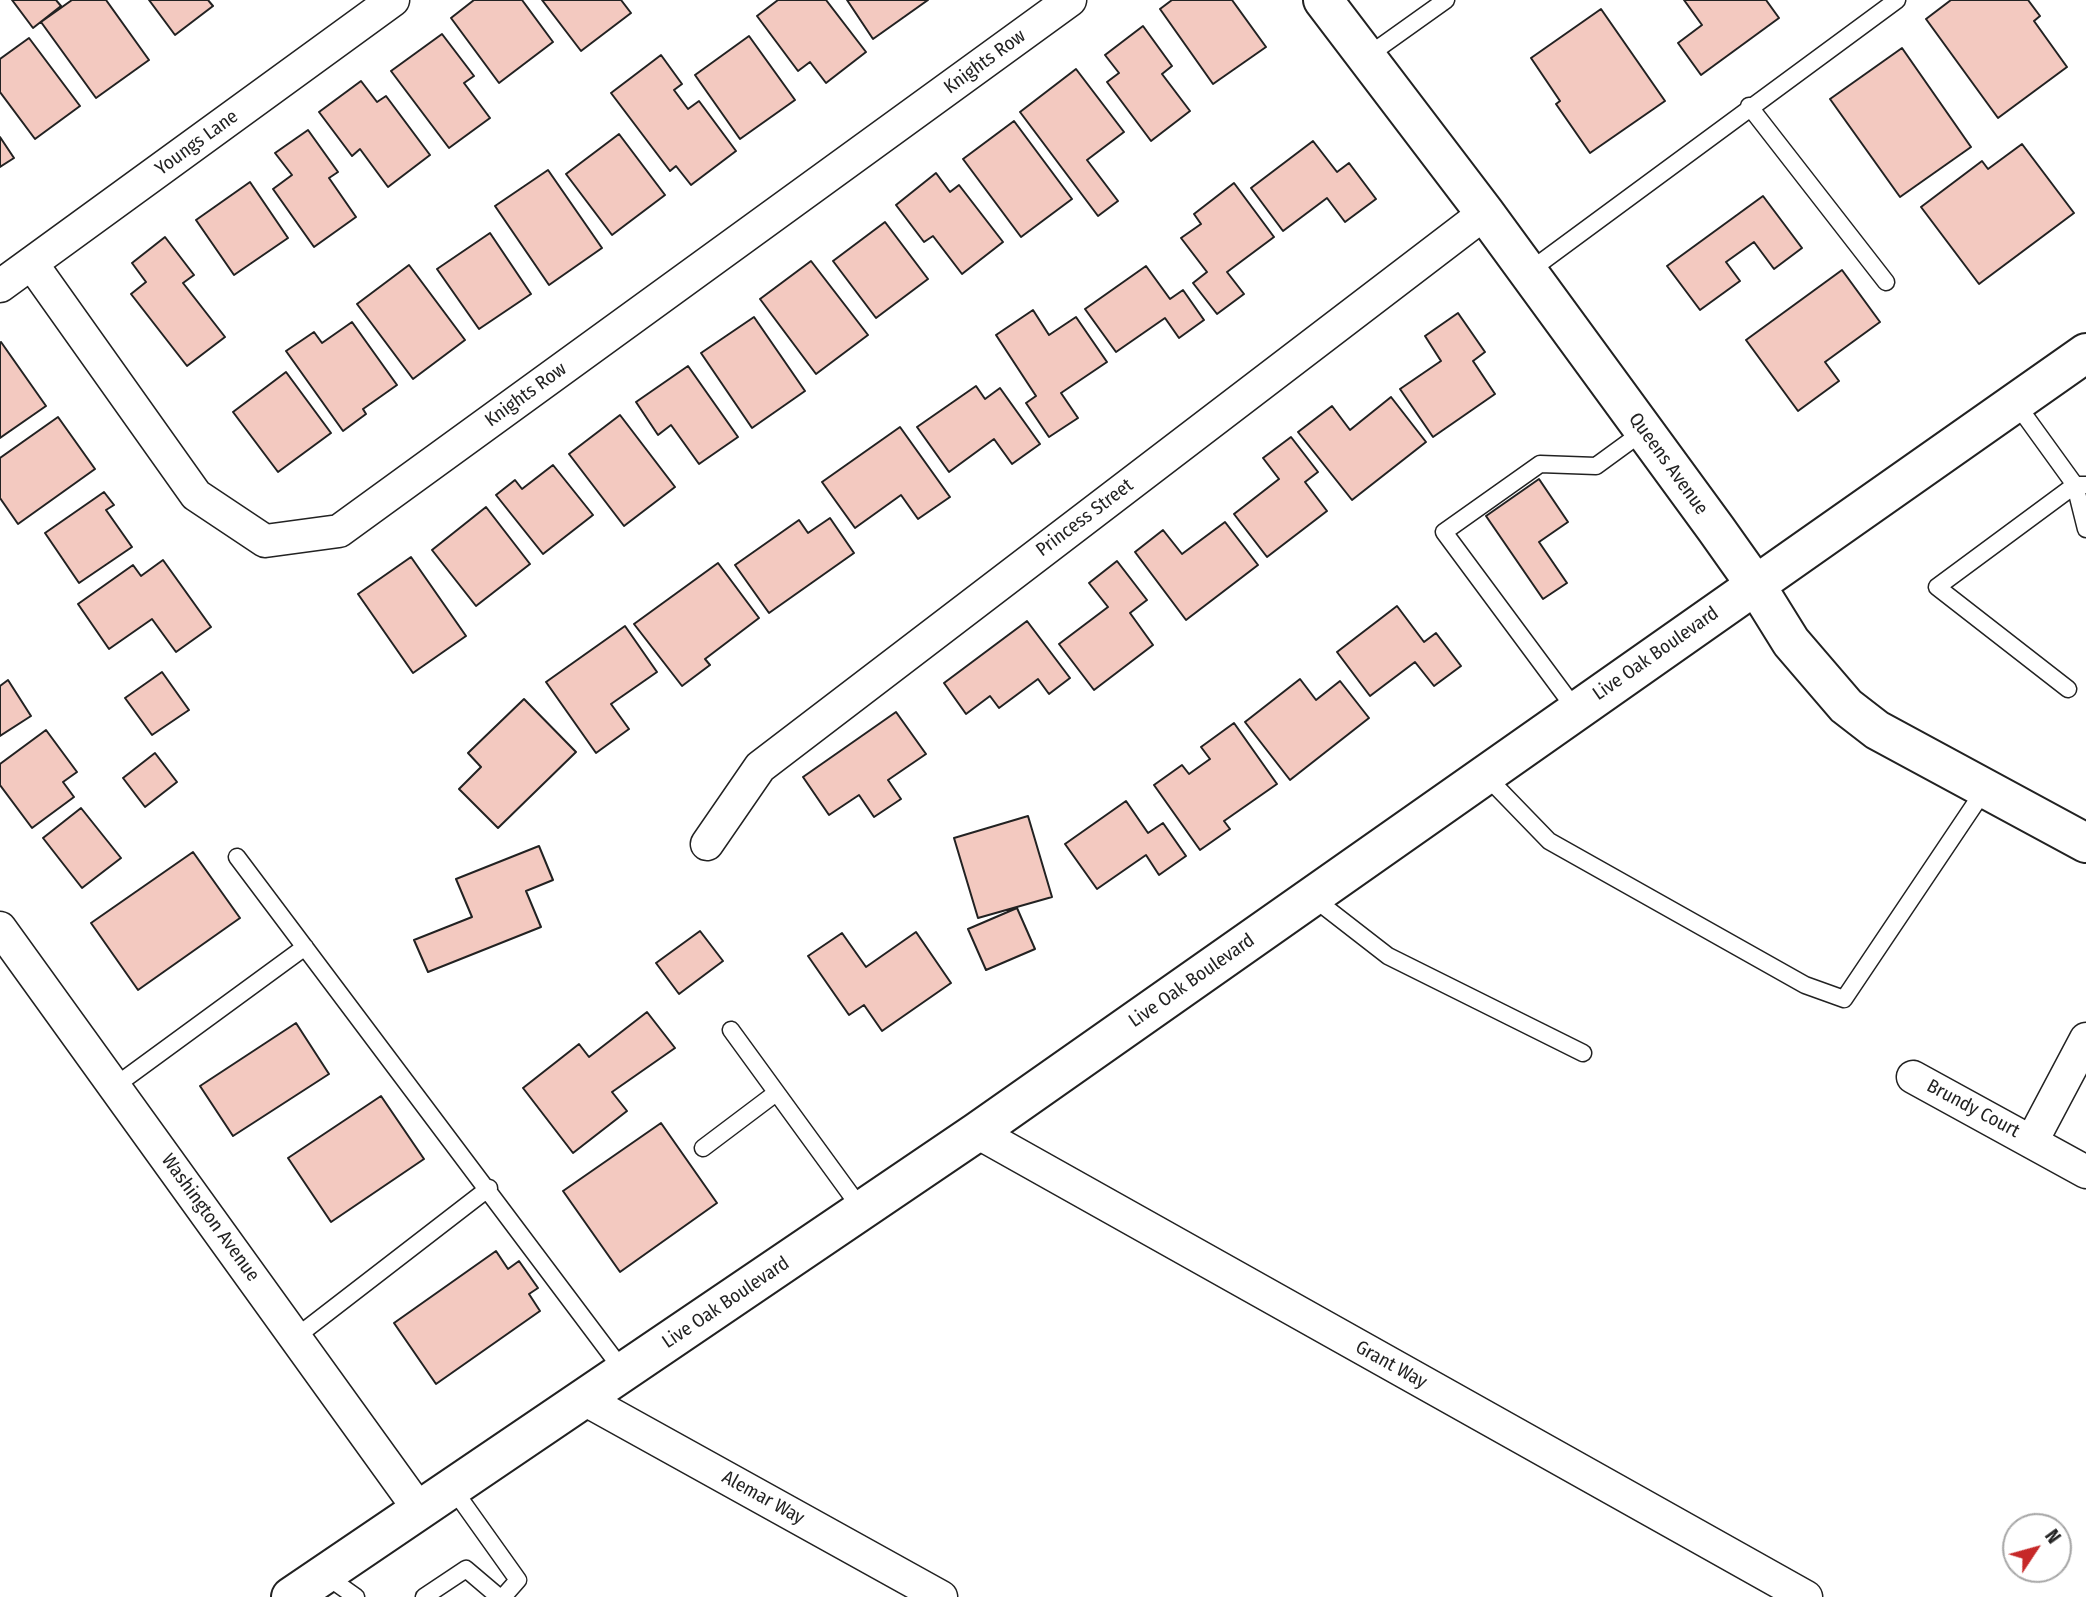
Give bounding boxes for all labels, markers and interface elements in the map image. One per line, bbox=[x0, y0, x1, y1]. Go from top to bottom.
street label: Knights Row bbox=[940, 25, 1030, 99]
street label: Youngs Lane bbox=[151, 105, 243, 181]
street label: Knights Row bbox=[481, 358, 571, 432]
street label: Queens Avenue bbox=[1623, 409, 1713, 519]
street label: Princess Street bbox=[1032, 474, 1138, 562]
street label: Live Oak Boulevard bbox=[1589, 602, 1723, 706]
street label: Live Oak Boulevard bbox=[1125, 929, 1259, 1033]
street label: Brundy Court bbox=[1923, 1075, 2023, 1143]
street label: Washington Avenue bbox=[156, 1150, 264, 1286]
street label: Live Oak Boulevard bbox=[658, 1252, 794, 1354]
street label: Grant Way bbox=[1351, 1336, 1431, 1394]
street label: Alemar Way bbox=[718, 1466, 808, 1530]
north arrow bbox=[2002, 1513, 2072, 1583]
text: N bbox=[2040, 1525, 2065, 1548]

